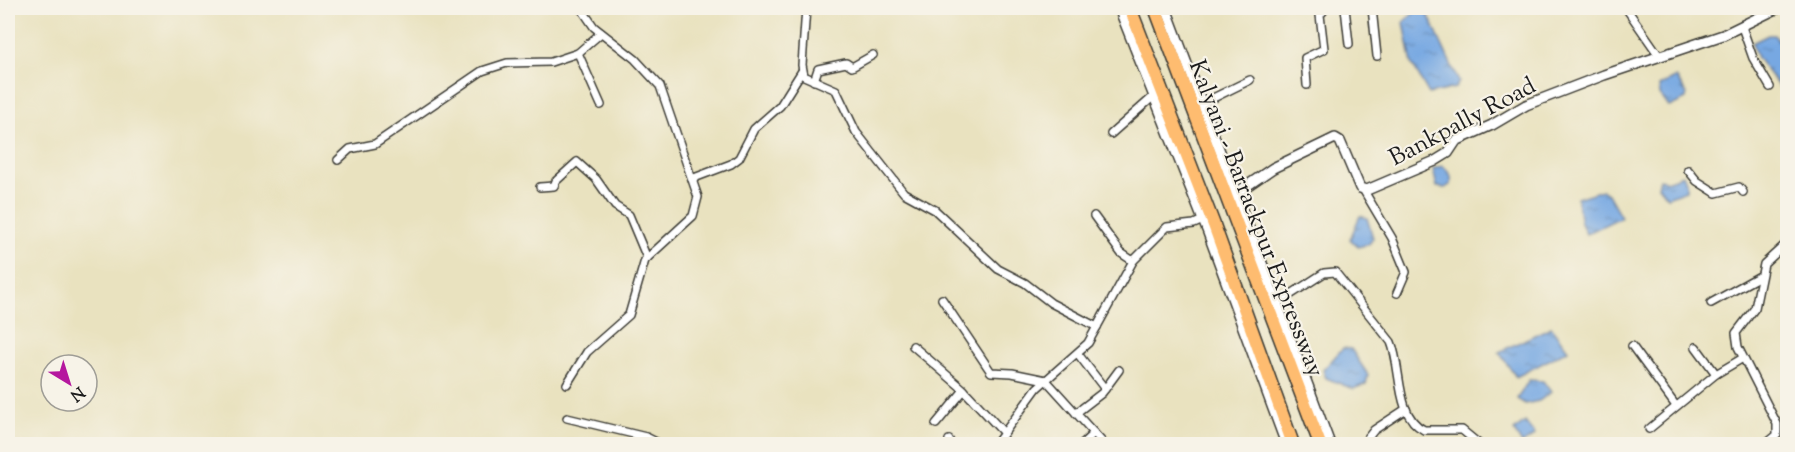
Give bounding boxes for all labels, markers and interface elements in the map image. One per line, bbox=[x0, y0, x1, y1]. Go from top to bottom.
street label: Kalyani - Barrackpur Expressway bbox=[1179, 55, 1331, 382]
street label: Bankpally Road bbox=[1384, 70, 1543, 176]
north arrow bbox=[39, 353, 99, 413]
text: N bbox=[64, 380, 89, 406]

